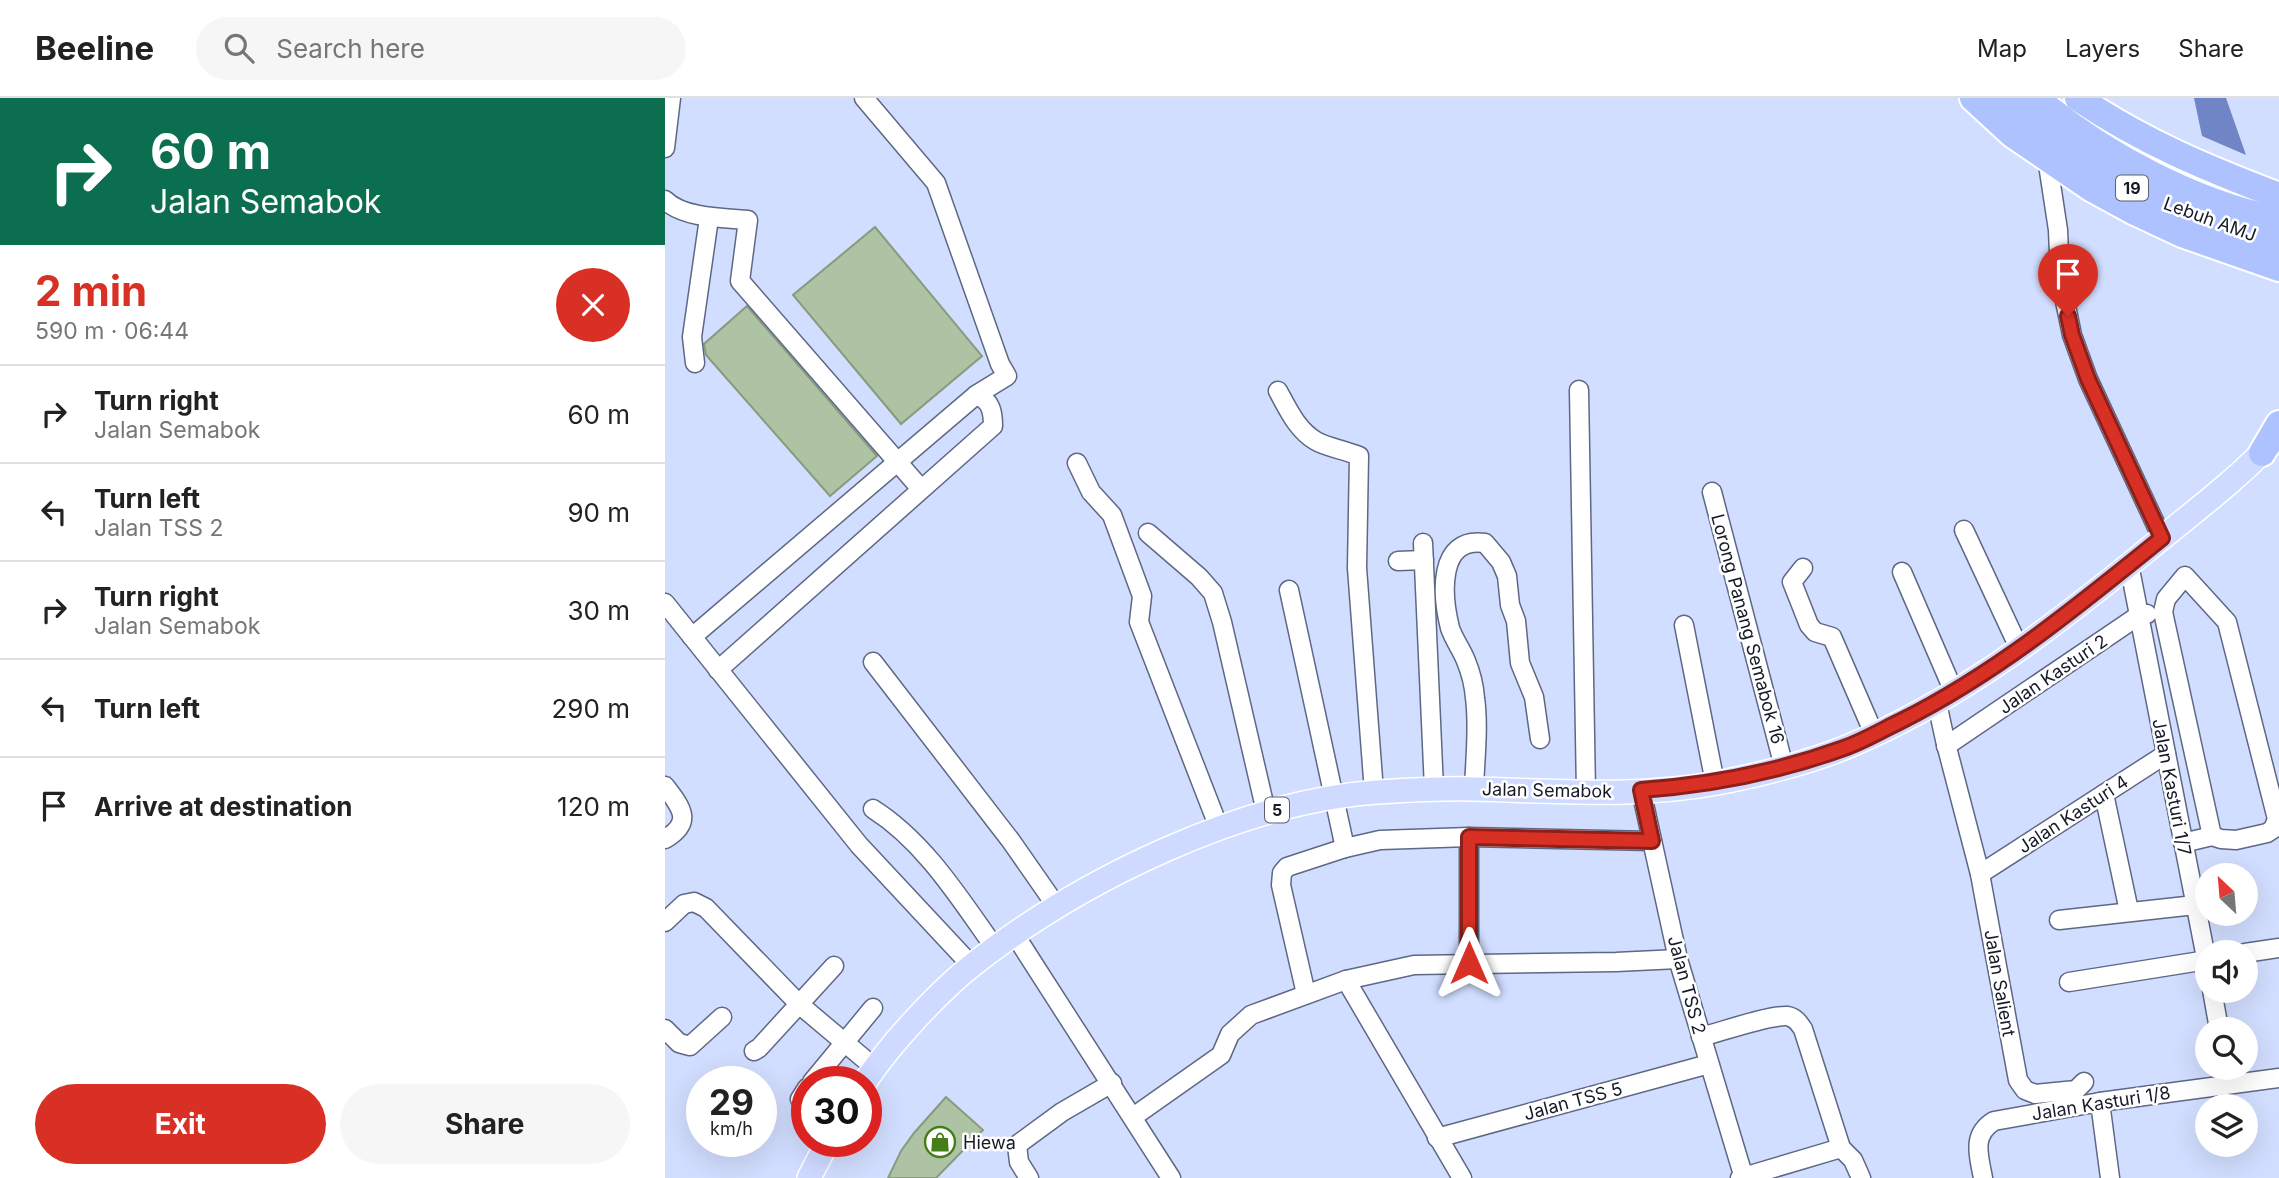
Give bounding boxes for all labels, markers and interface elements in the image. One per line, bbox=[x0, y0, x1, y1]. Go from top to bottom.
search box bbox=[196, 17, 686, 80]
text: Beeline bbox=[35, 28, 154, 68]
icon: search bbox=[220, 29, 258, 67]
text: Search here bbox=[276, 33, 425, 64]
text: Map bbox=[1977, 34, 2027, 63]
text: Layers bbox=[2065, 34, 2140, 63]
text: Share bbox=[2178, 34, 2244, 63]
text: 60 m bbox=[150, 122, 271, 181]
icon: right bbox=[35, 126, 126, 217]
road number: 19 bbox=[2116, 176, 2148, 200]
text: Jalan Semabok bbox=[150, 182, 381, 221]
street label: Lebuh AMJ bbox=[2161, 193, 2259, 245]
pin bbox=[2038, 244, 2098, 316]
icon: arrive bbox=[2049, 255, 2087, 293]
text: 2 min bbox=[35, 265, 147, 316]
button: close bbox=[556, 268, 630, 342]
text: 590 m · 06:44 bbox=[35, 317, 189, 345]
text: Turn right bbox=[94, 385, 219, 416]
icon: right bbox=[35, 395, 73, 433]
text: 60 m bbox=[567, 399, 630, 430]
text: Jalan Semabok bbox=[94, 416, 260, 444]
text: Turn left bbox=[94, 483, 200, 514]
icon: left bbox=[35, 493, 73, 531]
text: 90 m bbox=[567, 497, 630, 528]
street label: Lorong Panang Semabok 16 bbox=[1707, 512, 1789, 746]
text: Jalan TSS 2 bbox=[94, 514, 223, 542]
text: Turn right bbox=[94, 581, 219, 612]
icon: right bbox=[35, 591, 73, 629]
text: 30 m bbox=[567, 595, 630, 626]
text: Jalan Semabok bbox=[94, 612, 260, 640]
street label: Jalan Kasturi 2 bbox=[1995, 630, 2111, 718]
icon: left bbox=[35, 689, 73, 727]
text: Turn left bbox=[94, 693, 200, 724]
text: 290 m bbox=[552, 693, 630, 724]
street label: Jalan Kasturi 1/7 bbox=[2148, 717, 2196, 857]
street label: Jalan Kasturi 4 bbox=[2014, 771, 2132, 857]
street label: Jalan Semabok bbox=[1482, 778, 1612, 802]
icon: arrive bbox=[35, 787, 73, 825]
text: Arrive at destination bbox=[94, 791, 353, 822]
text: 120 m bbox=[557, 791, 630, 822]
road number: 5 bbox=[1265, 797, 1289, 822]
north arrow bbox=[2195, 863, 2257, 926]
map controls bbox=[2195, 863, 2258, 1157]
position arrow bbox=[1432, 926, 1506, 1000]
street label: Jalan Salient bbox=[1980, 928, 2020, 1038]
street label: Jalan TSS 2 bbox=[1664, 933, 1710, 1037]
button: sound bbox=[2195, 940, 2258, 1003]
button: search bbox=[2195, 1017, 2258, 1080]
speed limit sign: 30 bbox=[791, 1066, 882, 1157]
street label: Jalan TSS 5 bbox=[1521, 1078, 1625, 1124]
text: 29 bbox=[709, 1081, 754, 1123]
street label: Jalan Kasturi 1/8 bbox=[2030, 1082, 2172, 1124]
button: Exit bbox=[35, 1084, 326, 1164]
button: Share bbox=[340, 1084, 630, 1164]
button: layers bbox=[2195, 1094, 2258, 1157]
text: km/h bbox=[710, 1118, 753, 1139]
shop icon: Hiewa bbox=[923, 1125, 957, 1159]
place label: Hiewa bbox=[963, 1132, 1016, 1153]

